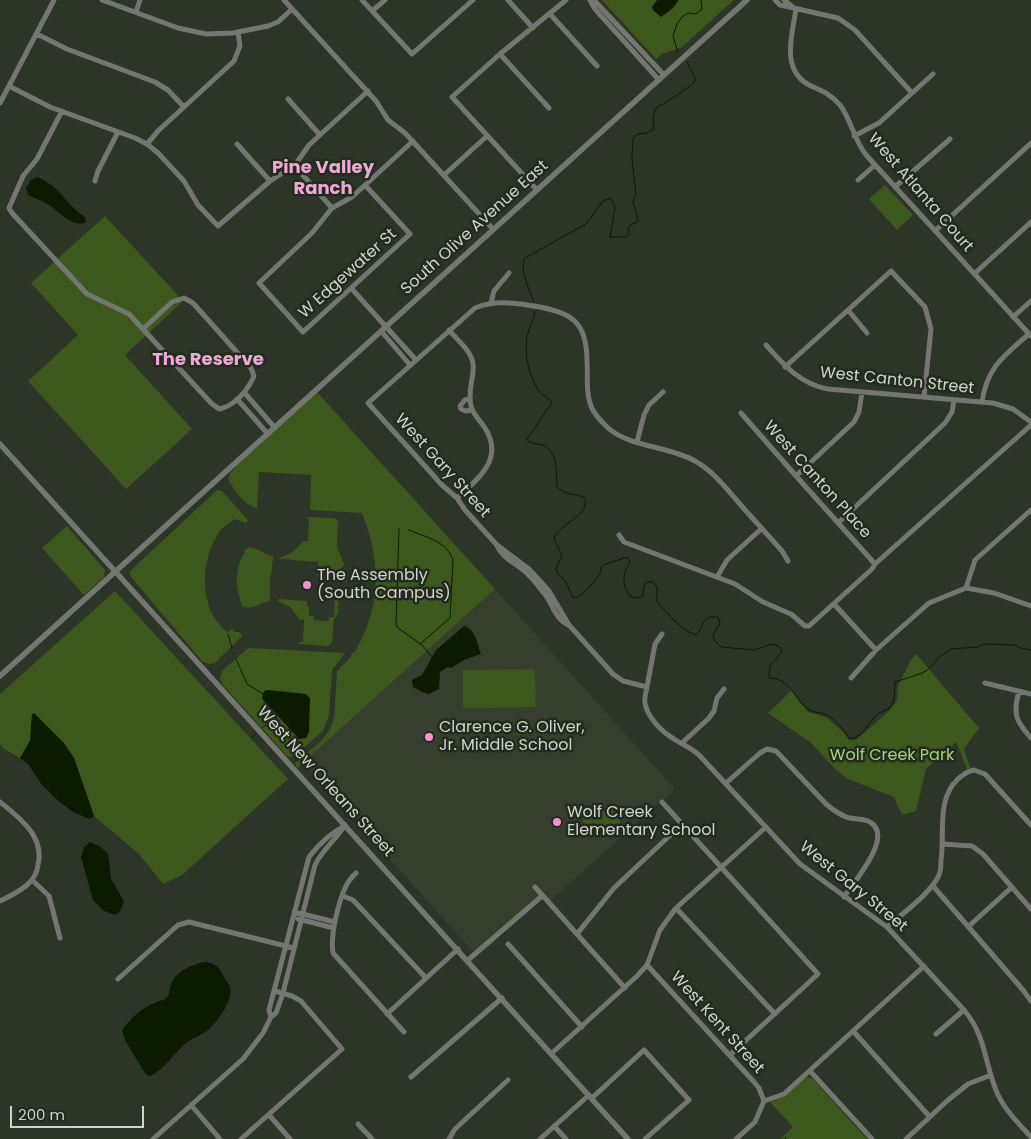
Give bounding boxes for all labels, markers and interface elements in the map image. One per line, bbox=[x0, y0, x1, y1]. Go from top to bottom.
street label: West Atlanta Court bbox=[863, 130, 977, 256]
district label: Pine Valley Ranch bbox=[272, 157, 374, 200]
street label: South Olive Avenue East bbox=[397, 157, 553, 299]
street label: W Edgewater St bbox=[295, 225, 401, 323]
district label: The Reserve bbox=[152, 349, 264, 371]
street label: West Canton Street bbox=[819, 363, 975, 399]
street label: West Gary Street bbox=[390, 410, 494, 522]
street label: West Canton Place bbox=[759, 417, 875, 543]
place label: The Assembly (South Campus) bbox=[317, 566, 451, 604]
marker: The Assembly (South Campus) bbox=[301, 579, 313, 591]
street label: West New Orleans Street bbox=[252, 703, 398, 861]
place label: Clarence G. Oliver, Jr. Middle School bbox=[439, 718, 585, 756]
marker: Clarence G. Oliver, Jr. Middle School bbox=[423, 731, 435, 743]
park label: Wolf Creek Park bbox=[830, 746, 954, 766]
place label: Wolf Creek Elementary School bbox=[567, 803, 715, 841]
marker: Wolf Creek Elementary School bbox=[551, 816, 563, 828]
street label: West Gary Street bbox=[795, 838, 911, 936]
street label: West Kent Street bbox=[666, 968, 768, 1078]
scale bar bbox=[12, 1096, 146, 1128]
text: 200 m bbox=[18, 1104, 65, 1125]

